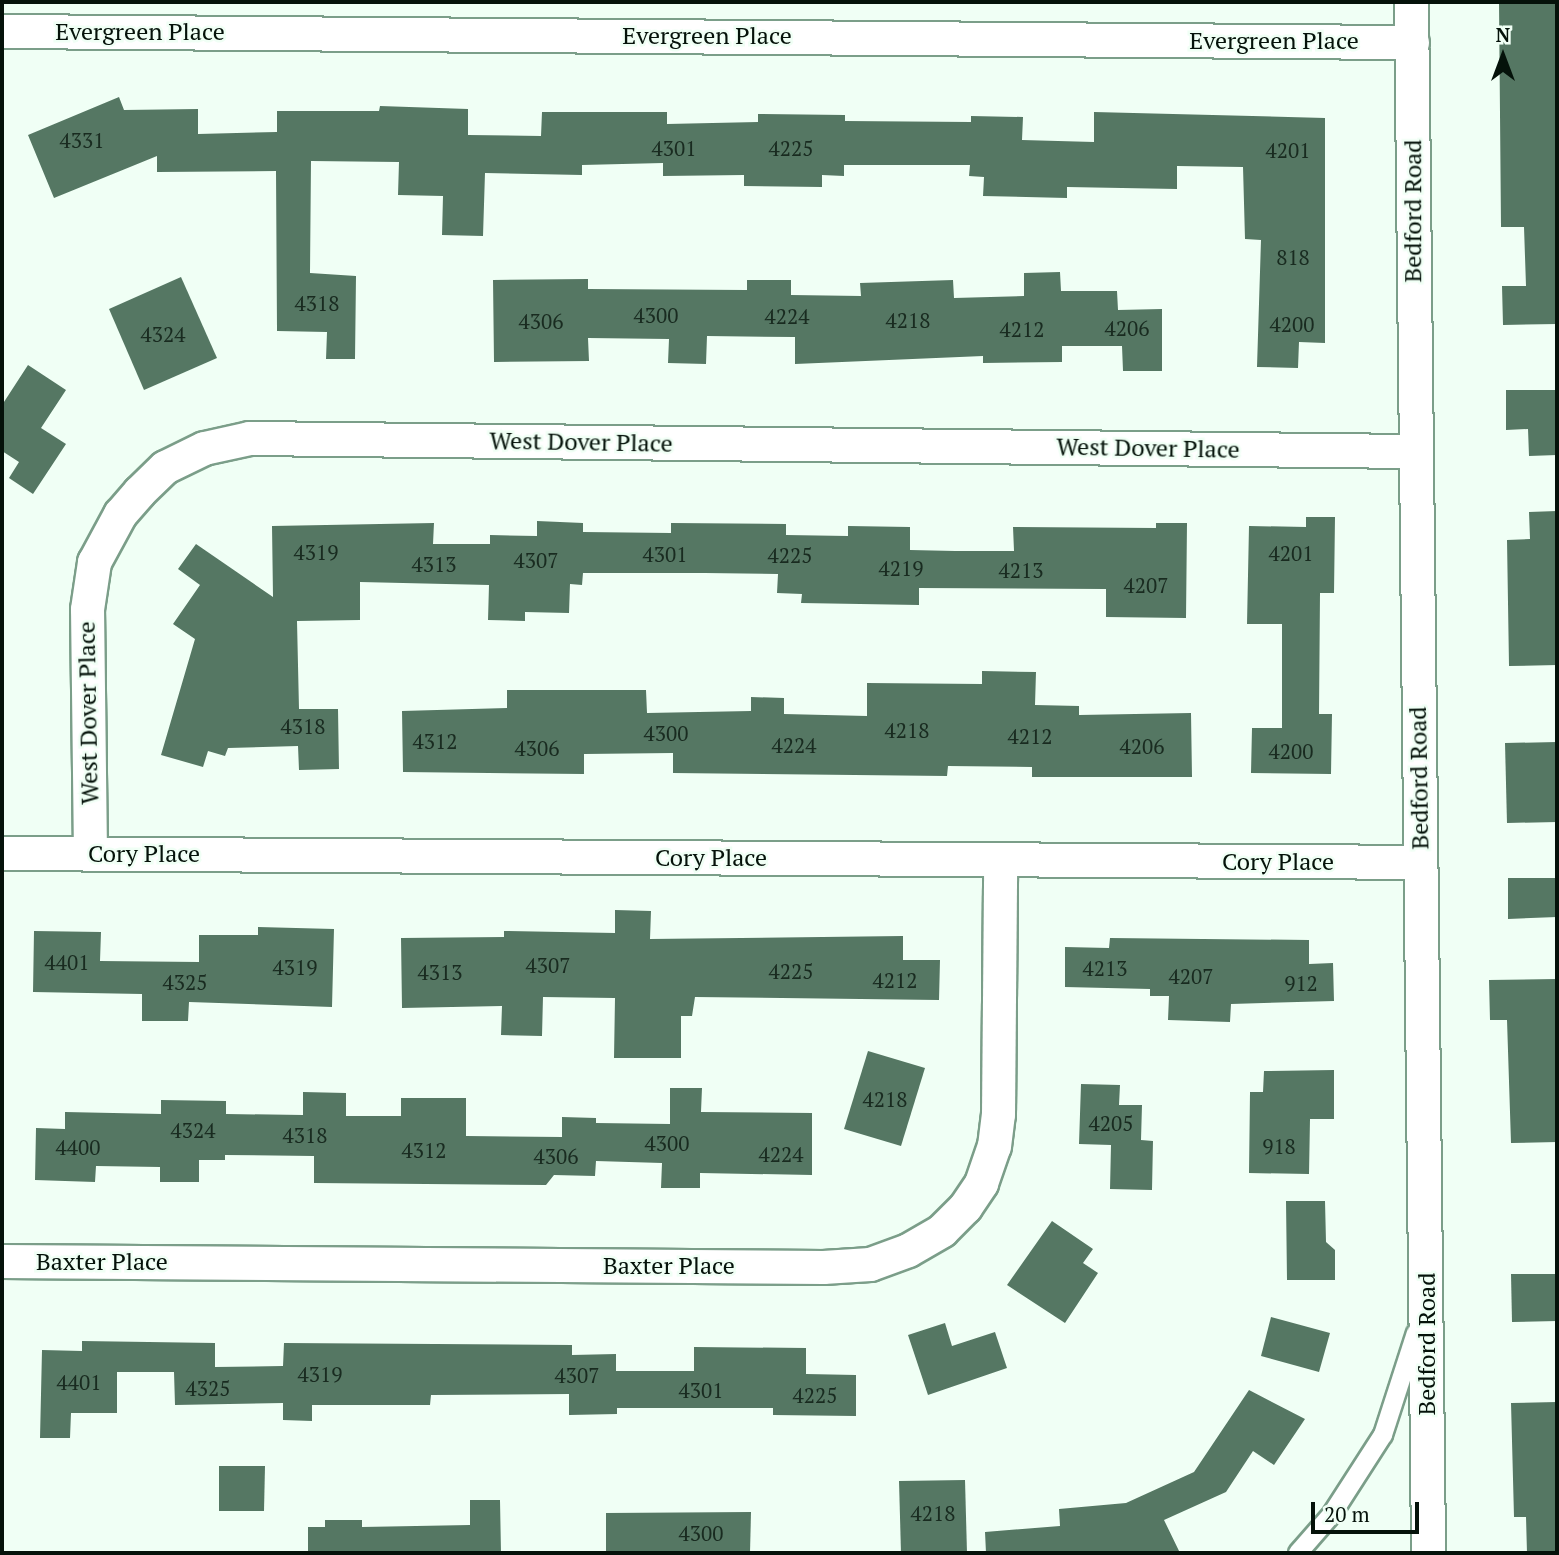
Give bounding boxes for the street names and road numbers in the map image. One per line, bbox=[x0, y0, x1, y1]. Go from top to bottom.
street label: Evergreen Place bbox=[55, 18, 225, 46]
street label: Evergreen Place bbox=[622, 22, 792, 50]
street label: Evergreen Place bbox=[1189, 27, 1359, 55]
street label: Bedford Road bbox=[1399, 139, 1427, 283]
street label: West Dover Place bbox=[489, 426, 673, 458]
street label: West Dover Place bbox=[1056, 432, 1240, 464]
street label: West Dover Place bbox=[72, 621, 104, 805]
street label: Bedford Road bbox=[1403, 706, 1435, 850]
street label: Cory Place bbox=[88, 840, 200, 868]
street label: Cory Place bbox=[655, 844, 767, 872]
street label: Cory Place bbox=[1222, 848, 1334, 876]
street label: Baxter Place bbox=[36, 1248, 168, 1276]
street label: Baxter Place bbox=[603, 1252, 735, 1280]
street label: Bedford Road bbox=[1413, 1272, 1441, 1416]

